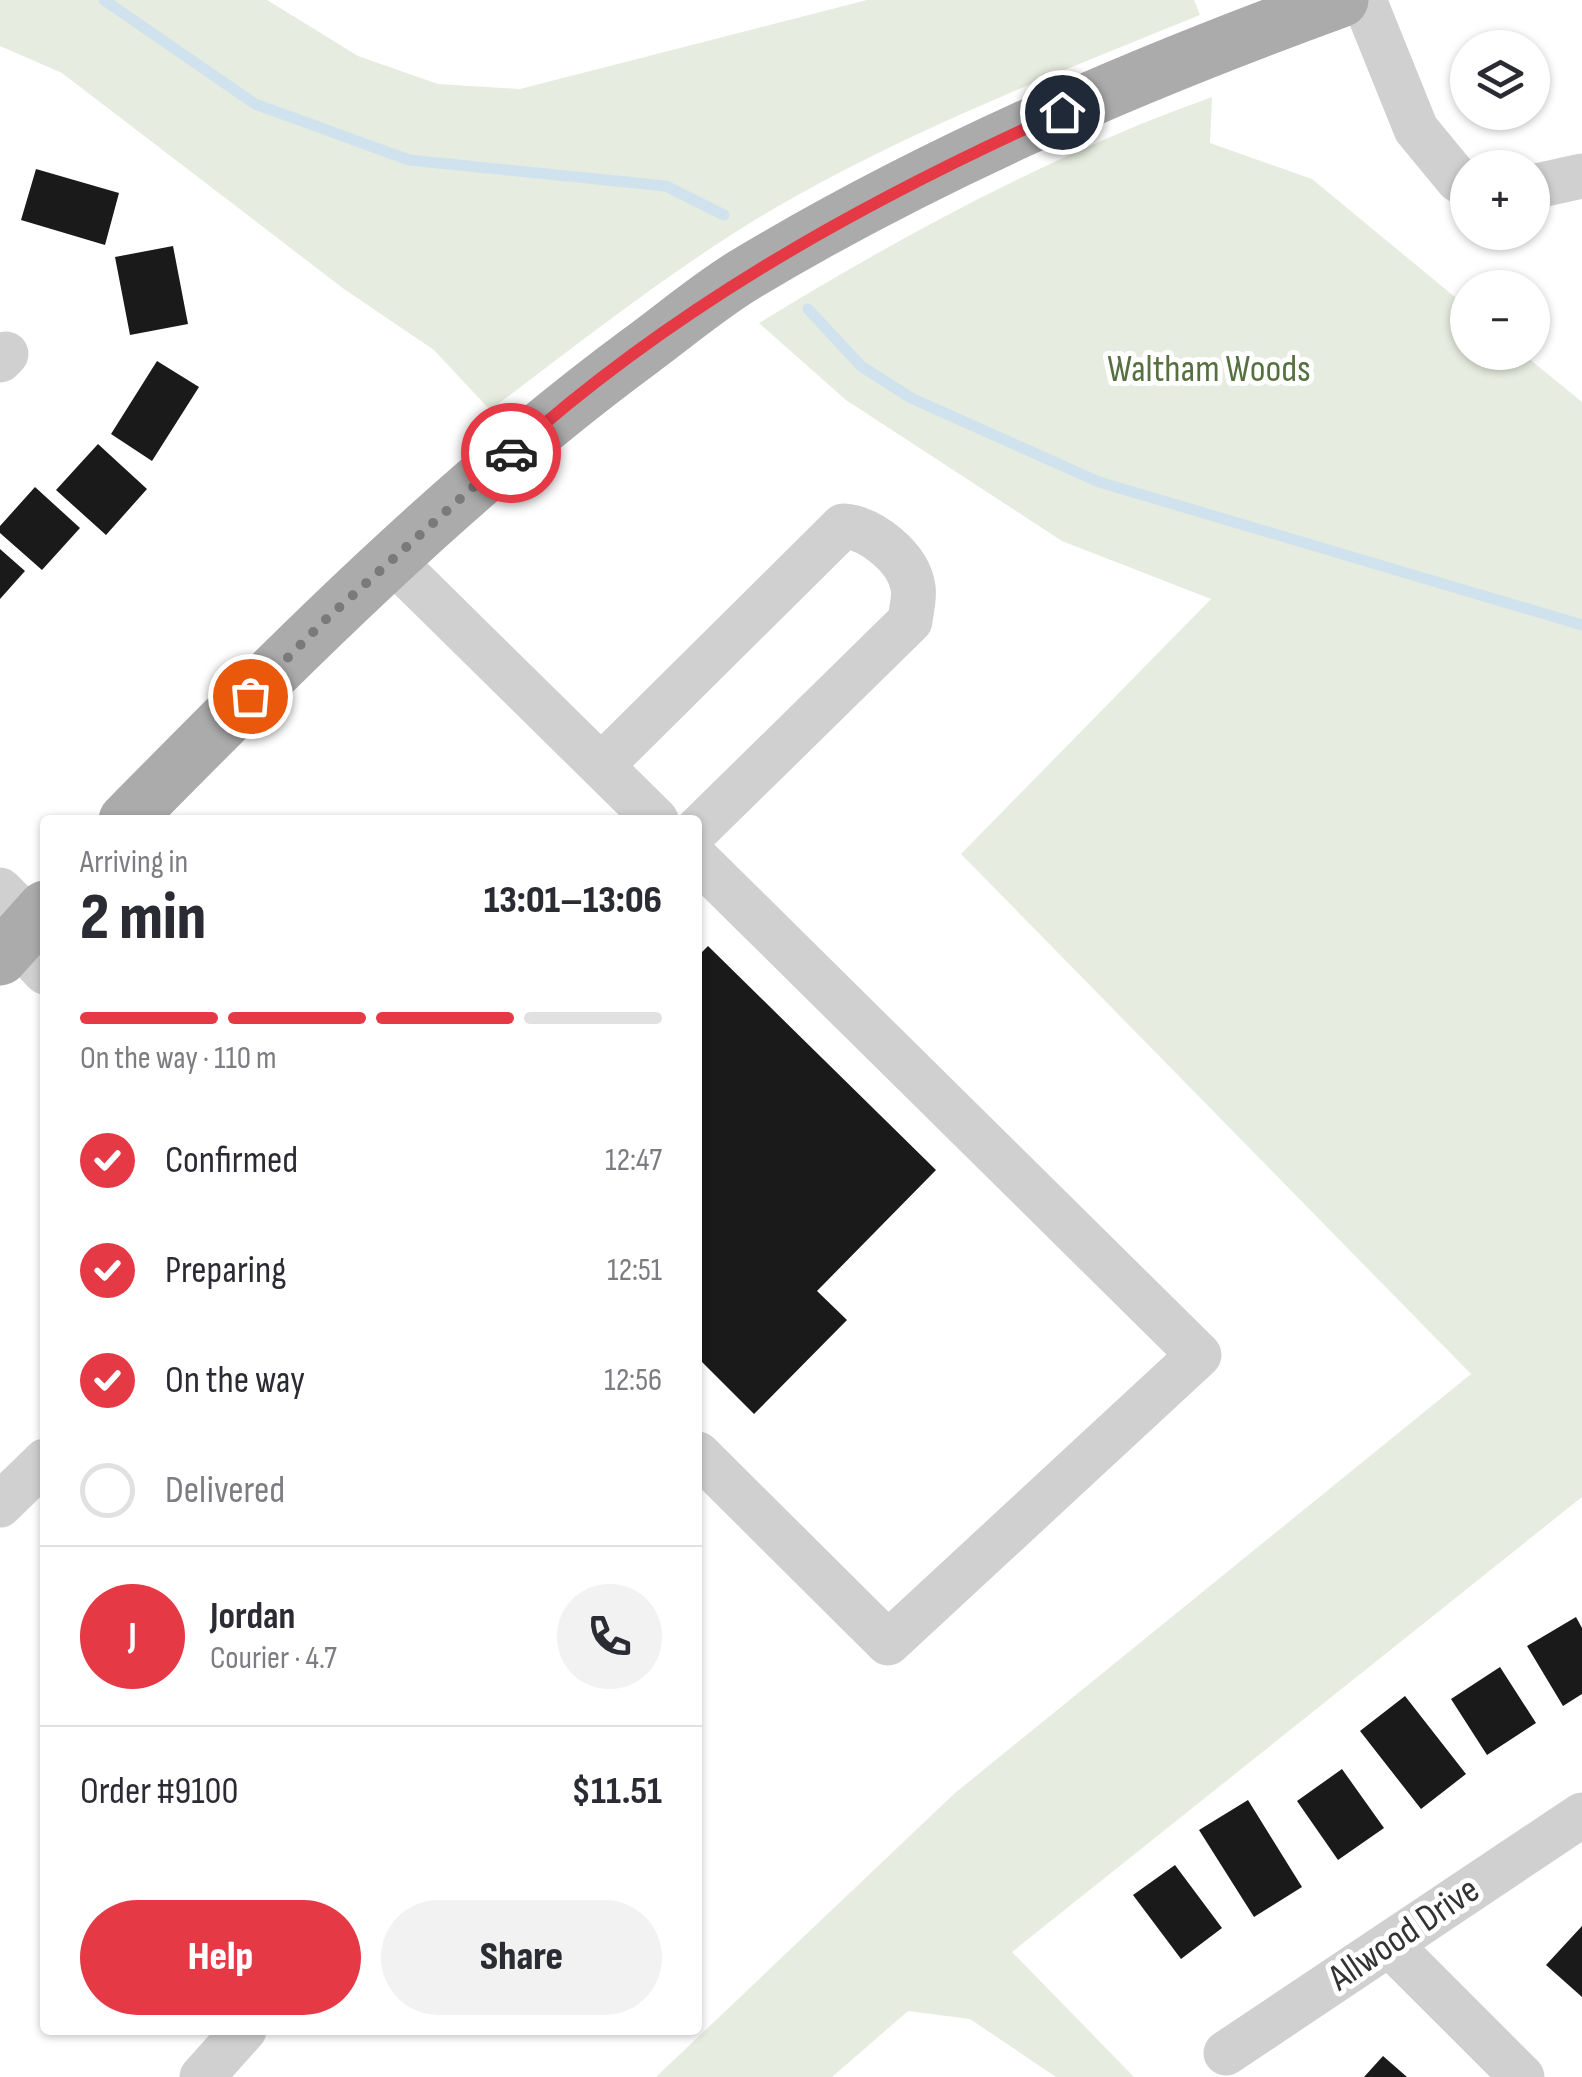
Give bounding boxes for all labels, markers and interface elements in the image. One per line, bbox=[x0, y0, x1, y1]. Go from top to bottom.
map controls bbox=[1450, 30, 1550, 370]
button: layers bbox=[1450, 30, 1550, 130]
pin bbox=[1020, 70, 1105, 155]
icon: home bbox=[1035, 85, 1090, 140]
button: + bbox=[1450, 150, 1550, 250]
button: − bbox=[1450, 270, 1550, 370]
park label: Waltham Woods bbox=[1107, 347, 1311, 392]
courier bbox=[461, 403, 561, 503]
icon: car bbox=[484, 426, 539, 481]
pin bbox=[208, 654, 293, 739]
icon: bag bbox=[223, 669, 278, 724]
text: Arriving in bbox=[80, 843, 188, 882]
text: 13:01–13:06 bbox=[484, 878, 662, 923]
text: 2 min bbox=[80, 880, 206, 958]
text: On the way · 110 m bbox=[80, 1039, 277, 1078]
icon: check bbox=[80, 1133, 135, 1188]
text: Confirmed bbox=[165, 1138, 298, 1183]
text: 12:47 bbox=[605, 1141, 662, 1180]
icon: check bbox=[80, 1243, 135, 1298]
text: Preparing bbox=[165, 1248, 286, 1293]
text: 12:51 bbox=[607, 1251, 662, 1290]
icon: check bbox=[80, 1353, 135, 1408]
text: On the way bbox=[165, 1358, 305, 1403]
text: 12:56 bbox=[604, 1361, 662, 1400]
text: Delivered bbox=[165, 1468, 285, 1513]
button: phone bbox=[557, 1584, 662, 1689]
text: Jordan bbox=[210, 1594, 295, 1639]
text: J bbox=[128, 1614, 137, 1659]
text: Courier · 4.7 bbox=[210, 1639, 337, 1678]
text: Order #9100 bbox=[80, 1769, 238, 1814]
text: $11.51 bbox=[572, 1769, 662, 1814]
street label: Allwood Drive bbox=[1319, 1867, 1488, 2001]
button: Help bbox=[80, 1900, 361, 2015]
button: Share bbox=[381, 1900, 662, 2015]

